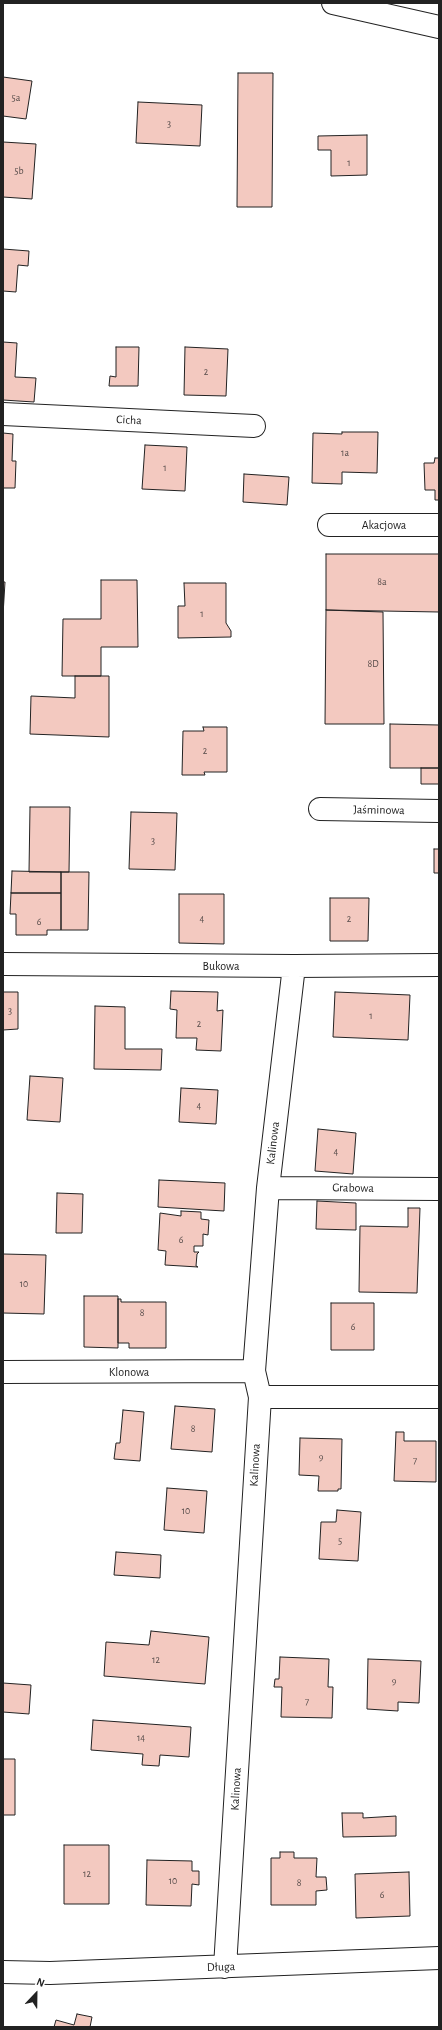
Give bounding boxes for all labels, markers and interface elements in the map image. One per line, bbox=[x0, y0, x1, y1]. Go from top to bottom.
house number: 5a bbox=[12, 92, 20, 104]
house number: 3 bbox=[167, 118, 171, 130]
house number: 1 bbox=[347, 157, 351, 169]
house number: 5b bbox=[14, 165, 24, 177]
house number: 2 bbox=[204, 366, 208, 378]
street label: Cicha bbox=[116, 412, 142, 428]
house number: 1a bbox=[341, 447, 349, 459]
house number: 1 bbox=[163, 462, 167, 474]
street label: Akacjowa bbox=[362, 518, 406, 532]
house number: 8a bbox=[377, 576, 387, 588]
house number: 1 bbox=[200, 608, 204, 620]
house number: 8D bbox=[367, 658, 379, 670]
house number: 2 bbox=[203, 745, 207, 757]
street label: Jaśminowa bbox=[353, 802, 405, 818]
house number: 3 bbox=[151, 835, 155, 847]
house number: 4 bbox=[200, 913, 204, 925]
house number: 2 bbox=[347, 913, 351, 925]
house number: 6 bbox=[37, 916, 41, 928]
street label: Bukowa bbox=[202, 959, 240, 973]
house number: 3 bbox=[8, 1005, 12, 1017]
house number: 1 bbox=[369, 1010, 373, 1022]
house number: 2 bbox=[197, 1018, 201, 1030]
house number: 4 bbox=[197, 1100, 201, 1112]
street label: Kalinowa bbox=[263, 1121, 283, 1165]
house number: 4 bbox=[334, 1146, 338, 1158]
street label: Grabowa bbox=[332, 1180, 374, 1196]
house number: 6 bbox=[179, 1234, 183, 1246]
house number: 10 bbox=[20, 1278, 28, 1290]
house number: 8 bbox=[140, 1307, 144, 1319]
house number: 6 bbox=[351, 1321, 355, 1333]
street label: Klonowa bbox=[109, 1365, 149, 1379]
house number: 8 bbox=[191, 1423, 195, 1435]
street label: Kalinowa bbox=[247, 1443, 263, 1487]
house number: 9 bbox=[319, 1451, 323, 1463]
house number: 7 bbox=[413, 1455, 417, 1467]
house number: 10 bbox=[182, 1505, 190, 1517]
house number: 5 bbox=[338, 1535, 342, 1547]
house number: 12 bbox=[152, 1654, 160, 1666]
house number: 9 bbox=[392, 1675, 396, 1687]
house number: 7 bbox=[305, 1696, 309, 1708]
house number: 14 bbox=[137, 1732, 145, 1744]
street label: Kalinowa bbox=[228, 1767, 244, 1811]
house number: 12 bbox=[83, 1868, 91, 1880]
house number: 10 bbox=[169, 1875, 177, 1887]
house number: 8 bbox=[297, 1877, 301, 1889]
house number: 6 bbox=[380, 1889, 384, 1901]
street label: Długa bbox=[207, 1959, 235, 1975]
north arrow bbox=[16, 1974, 56, 2014]
text: N bbox=[35, 1976, 46, 1989]

